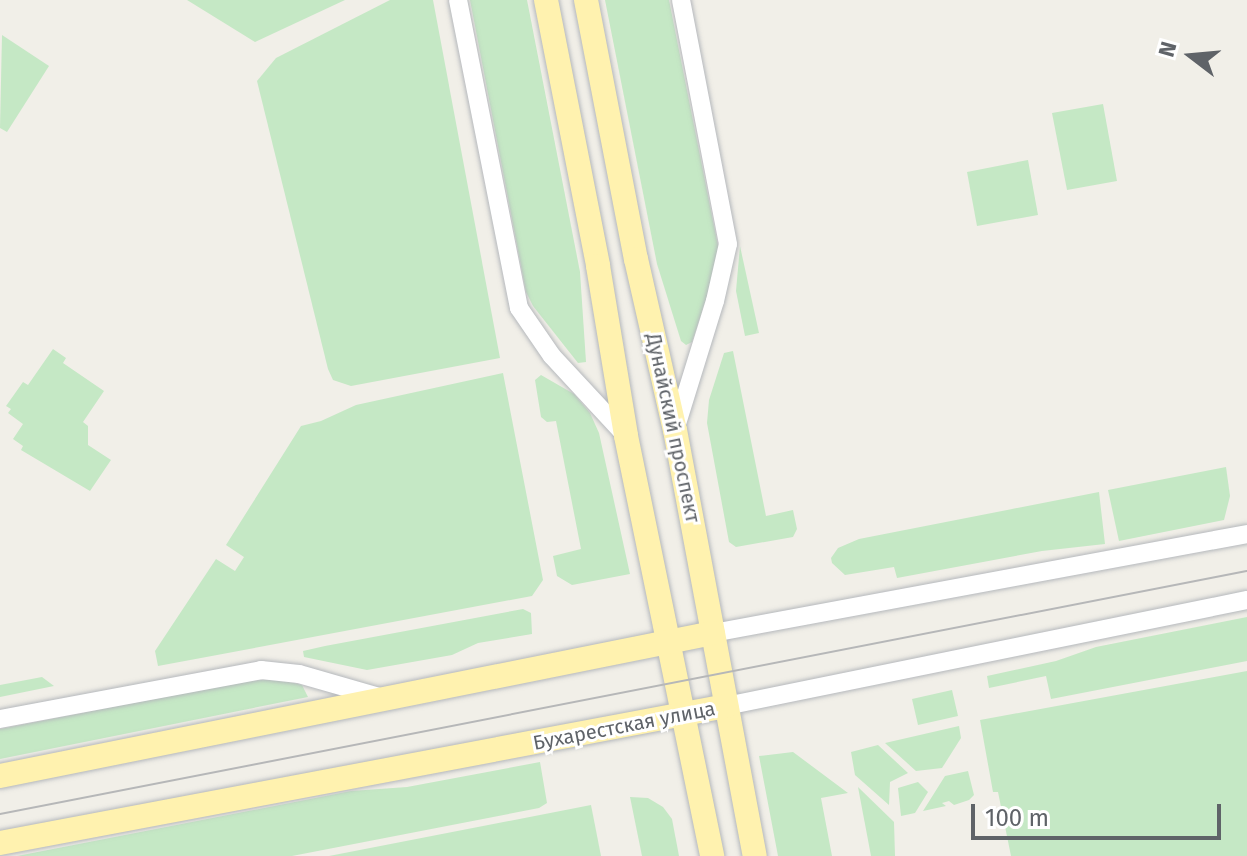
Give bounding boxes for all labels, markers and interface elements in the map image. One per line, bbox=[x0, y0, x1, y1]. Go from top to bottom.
north arrow bbox=[1151, 16, 1231, 96]
text: N bbox=[1152, 39, 1182, 60]
street label: Дунайский проспект bbox=[641, 331, 705, 525]
street label: Бухарестская улица bbox=[531, 697, 717, 755]
scale bar bbox=[975, 788, 1225, 838]
text: 100 m bbox=[985, 804, 1049, 832]

